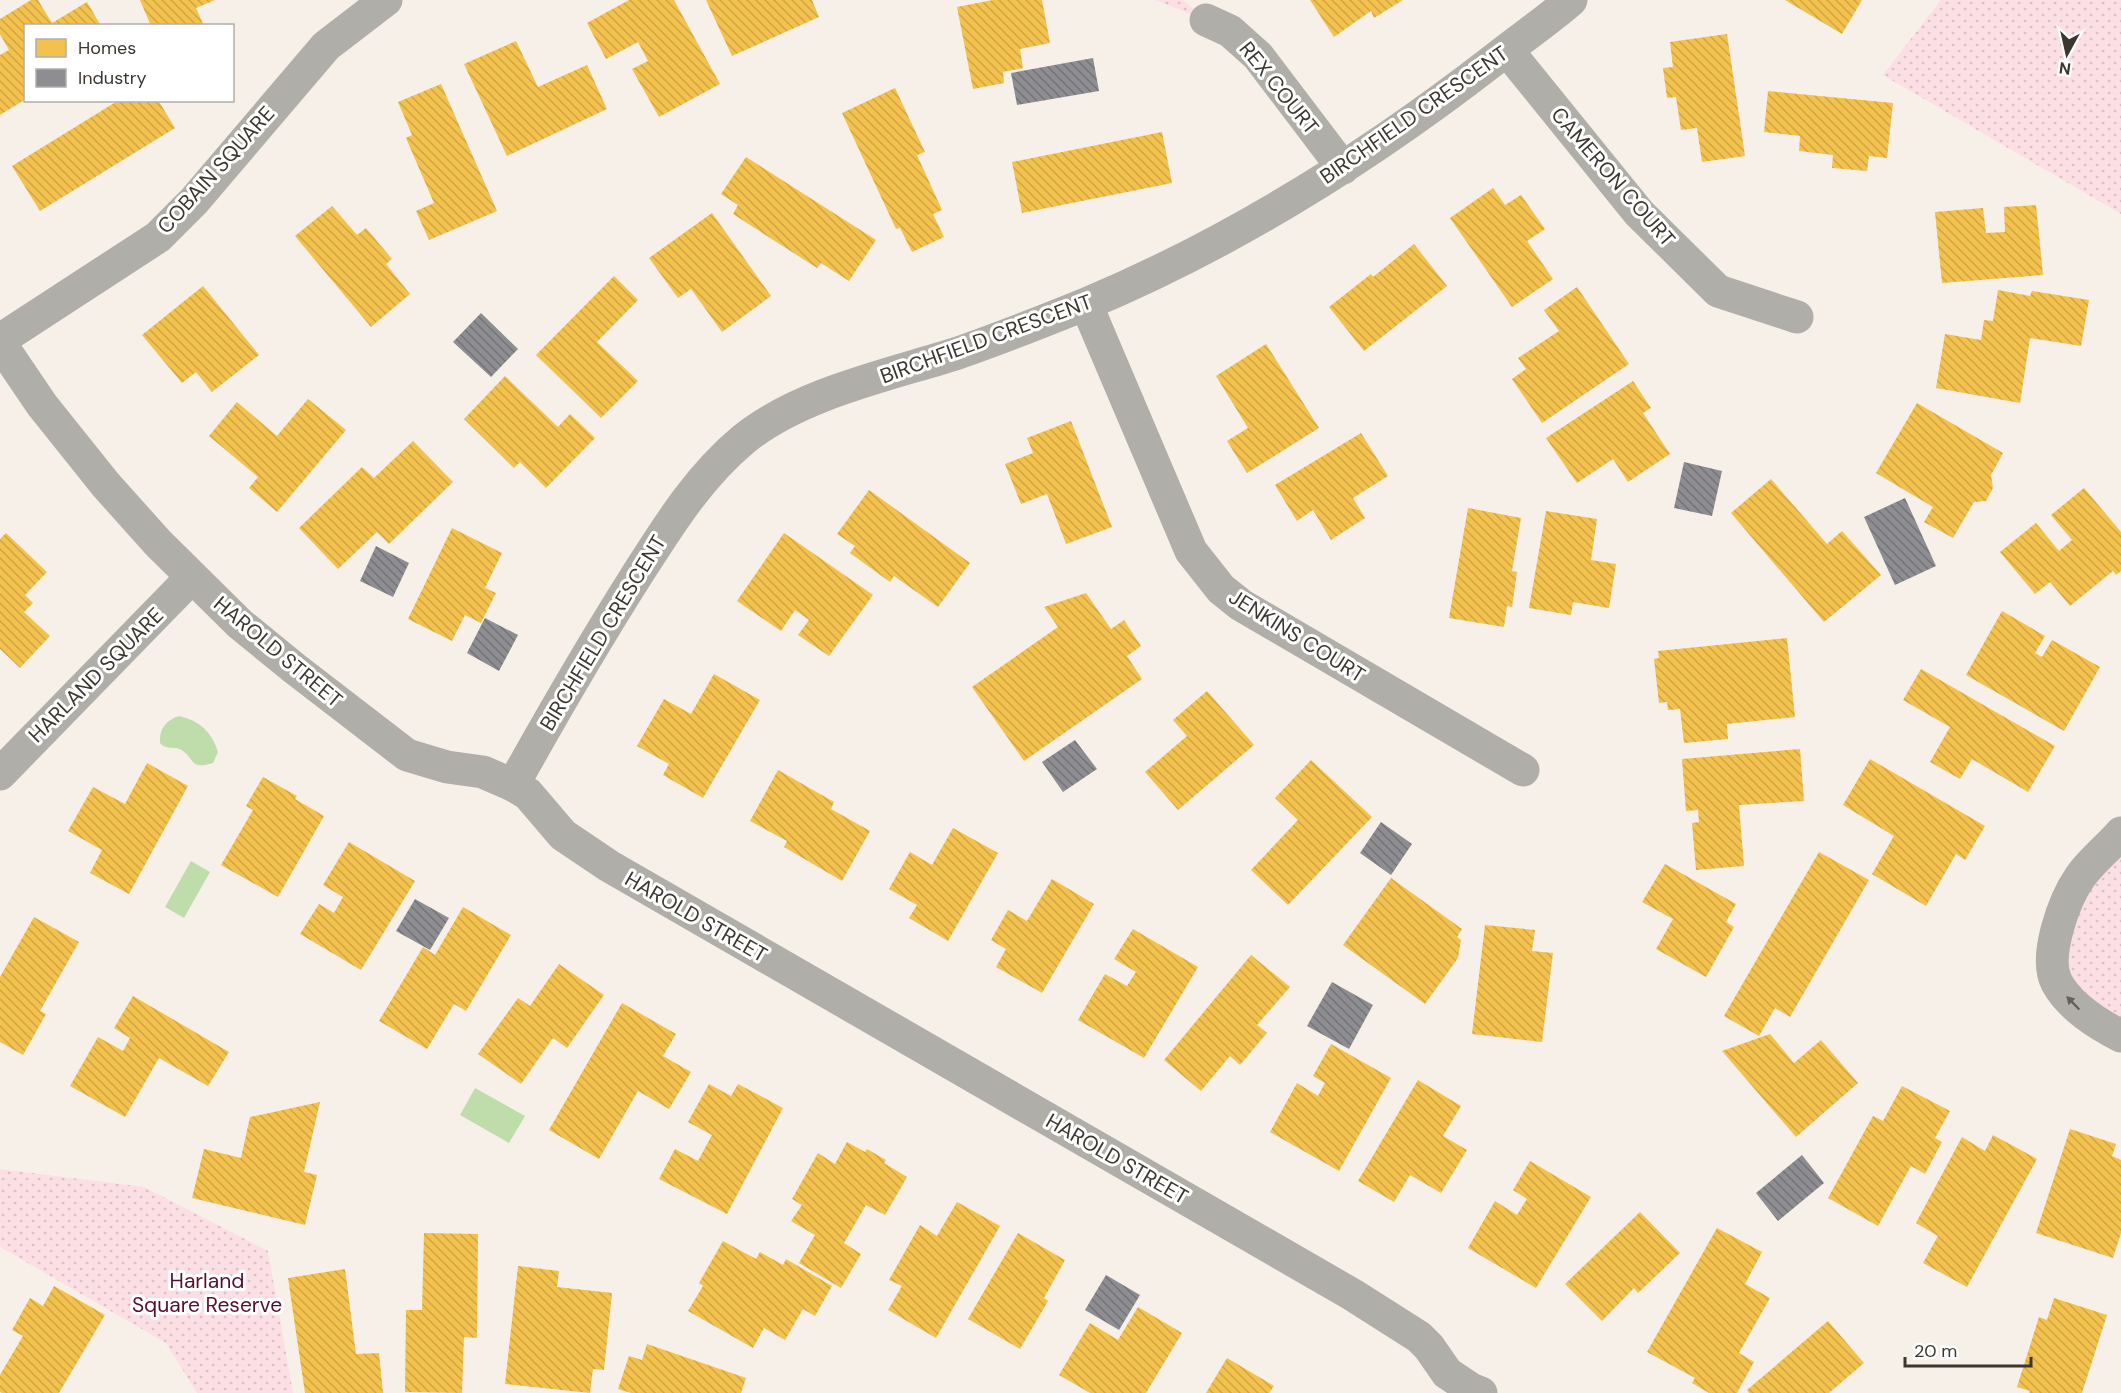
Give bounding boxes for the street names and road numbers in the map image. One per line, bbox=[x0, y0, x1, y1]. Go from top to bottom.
street label: REX COURT bbox=[1233, 36, 1325, 140]
street label: BIRCHFIELD CRESCENT bbox=[1315, 39, 1514, 191]
street label: COBAIN SQUARE bbox=[151, 100, 281, 240]
street label: CAMERON COURT bbox=[1545, 101, 1682, 253]
street label: BIRCHFIELD CRESCENT bbox=[876, 288, 1096, 390]
street label: BIRCHFIELD CRESCENT bbox=[533, 530, 673, 736]
street label: JENKINS COURT bbox=[1224, 583, 1371, 689]
street label: HAROLD STREET bbox=[208, 590, 348, 714]
street label: HARLAND SQUARE bbox=[22, 601, 170, 749]
street label: HAROLD STREET bbox=[620, 865, 772, 969]
street label: HAROLD STREET bbox=[1041, 1107, 1193, 1211]

